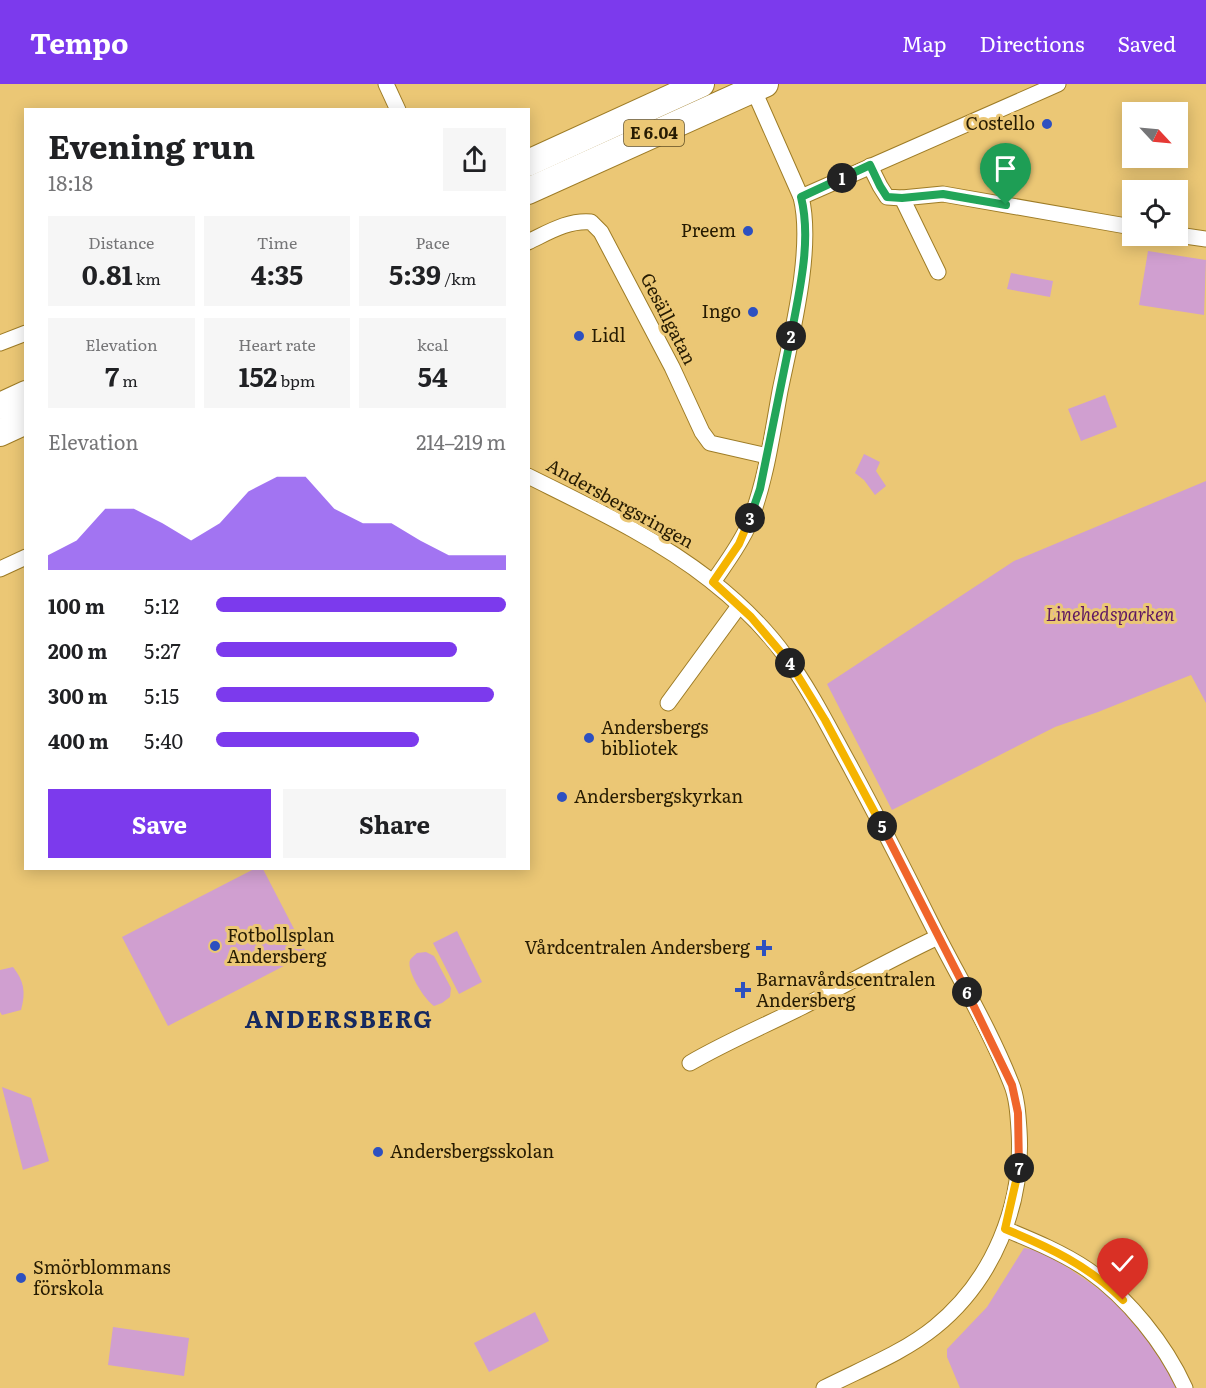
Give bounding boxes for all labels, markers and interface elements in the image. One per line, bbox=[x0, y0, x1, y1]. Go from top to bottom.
text: Tempo bbox=[30, 21, 128, 63]
text: Map bbox=[902, 27, 947, 58]
text: Directions bbox=[980, 27, 1085, 58]
text: Saved bbox=[1118, 27, 1176, 58]
north arrow bbox=[1122, 102, 1188, 168]
map controls bbox=[1122, 102, 1188, 246]
place label: Costello bbox=[966, 109, 1035, 136]
marker: Costello bbox=[1040, 117, 1054, 131]
text: Evening run bbox=[48, 120, 255, 169]
road number: E 6.04 bbox=[624, 120, 684, 146]
button: share bbox=[443, 128, 506, 191]
pin bbox=[980, 143, 1031, 205]
icon: arrive bbox=[989, 152, 1022, 185]
pin: 1 bbox=[827, 163, 857, 193]
text: 1 bbox=[839, 166, 845, 190]
text: 18:18 bbox=[48, 167, 93, 197]
button: locate bbox=[1122, 180, 1188, 246]
place label: Preem bbox=[681, 216, 736, 243]
marker: Preem bbox=[741, 224, 755, 238]
text: Distance bbox=[88, 230, 154, 254]
text: Time bbox=[257, 230, 297, 254]
text: Pace bbox=[415, 230, 450, 254]
text: 0.81 bbox=[82, 254, 132, 293]
text: 4:35 bbox=[251, 254, 303, 293]
text: 5:39 bbox=[389, 254, 441, 293]
text: km bbox=[132, 266, 161, 290]
text: /km bbox=[441, 266, 476, 290]
street label: Gesällgatan bbox=[635, 268, 704, 369]
place label: Ingo bbox=[701, 297, 741, 324]
marker: Ingo bbox=[746, 305, 760, 319]
place label: Lidl bbox=[591, 321, 626, 348]
pin: 2 bbox=[776, 321, 806, 351]
text: 2 bbox=[787, 324, 795, 348]
marker: Lidl bbox=[572, 329, 586, 343]
text: Elevation bbox=[85, 332, 158, 356]
text: Heart rate bbox=[238, 332, 316, 356]
text: kcal bbox=[417, 332, 448, 356]
text: 7 bbox=[105, 356, 119, 395]
text: 152 bbox=[239, 356, 277, 395]
text: 54 bbox=[418, 356, 448, 395]
text: m bbox=[119, 368, 138, 392]
text: bpm bbox=[277, 368, 315, 392]
text: Elevation bbox=[48, 426, 138, 456]
text: 214–219 m bbox=[416, 426, 506, 456]
street label: Andersbergsringen bbox=[542, 451, 699, 554]
pin: 3 bbox=[735, 503, 765, 533]
text: 3 bbox=[746, 506, 754, 530]
text: 100 m bbox=[48, 590, 105, 620]
text: 5:12 bbox=[144, 590, 179, 620]
park label: Linehedsparken bbox=[1046, 600, 1175, 627]
text: 200 m bbox=[48, 635, 107, 665]
text: 5:27 bbox=[144, 635, 181, 665]
pin: 4 bbox=[775, 648, 805, 678]
text: 4 bbox=[785, 651, 795, 675]
text: 300 m bbox=[48, 680, 108, 710]
text: 5:15 bbox=[144, 680, 179, 710]
place label: Andersbergs bibliotek bbox=[601, 713, 708, 761]
text: 400 m bbox=[48, 725, 109, 755]
text: 5:40 bbox=[144, 725, 183, 755]
marker: Andersbergs bibliotek bbox=[582, 731, 596, 745]
place label: Andersbergskyrkan bbox=[574, 782, 743, 809]
button: Save bbox=[48, 789, 271, 858]
button: Share bbox=[283, 789, 506, 858]
marker: Andersbergskyrkan bbox=[555, 790, 569, 804]
pin: 5 bbox=[867, 811, 897, 841]
text: 5 bbox=[878, 814, 886, 838]
place label: Fotbollsplan Andersberg bbox=[227, 921, 335, 969]
place label: Vårdcentralen Andersberg bbox=[525, 933, 751, 960]
marker: Fotbollsplan Andersberg bbox=[208, 939, 222, 953]
marker: Vårdcentralen Andersberg bbox=[755, 939, 773, 957]
place label: Barnavårdscentralen Andersberg bbox=[756, 965, 936, 1013]
pin: 6 bbox=[952, 977, 982, 1007]
text: 6 bbox=[962, 980, 972, 1004]
marker: Barnavårdscentralen Andersberg bbox=[734, 981, 752, 999]
district label: ANDERSBERG bbox=[245, 1000, 433, 1035]
place label: Andersbergsskolan bbox=[390, 1137, 554, 1164]
marker: Andersbergsskolan bbox=[371, 1145, 385, 1159]
pin: 7 bbox=[1004, 1153, 1034, 1183]
text: 7 bbox=[1015, 1156, 1023, 1180]
pin bbox=[1097, 1238, 1148, 1300]
icon: check bbox=[1106, 1247, 1139, 1280]
place label: Smörblommans förskola bbox=[33, 1253, 171, 1301]
marker: Smörblommans förskola bbox=[14, 1271, 28, 1285]

